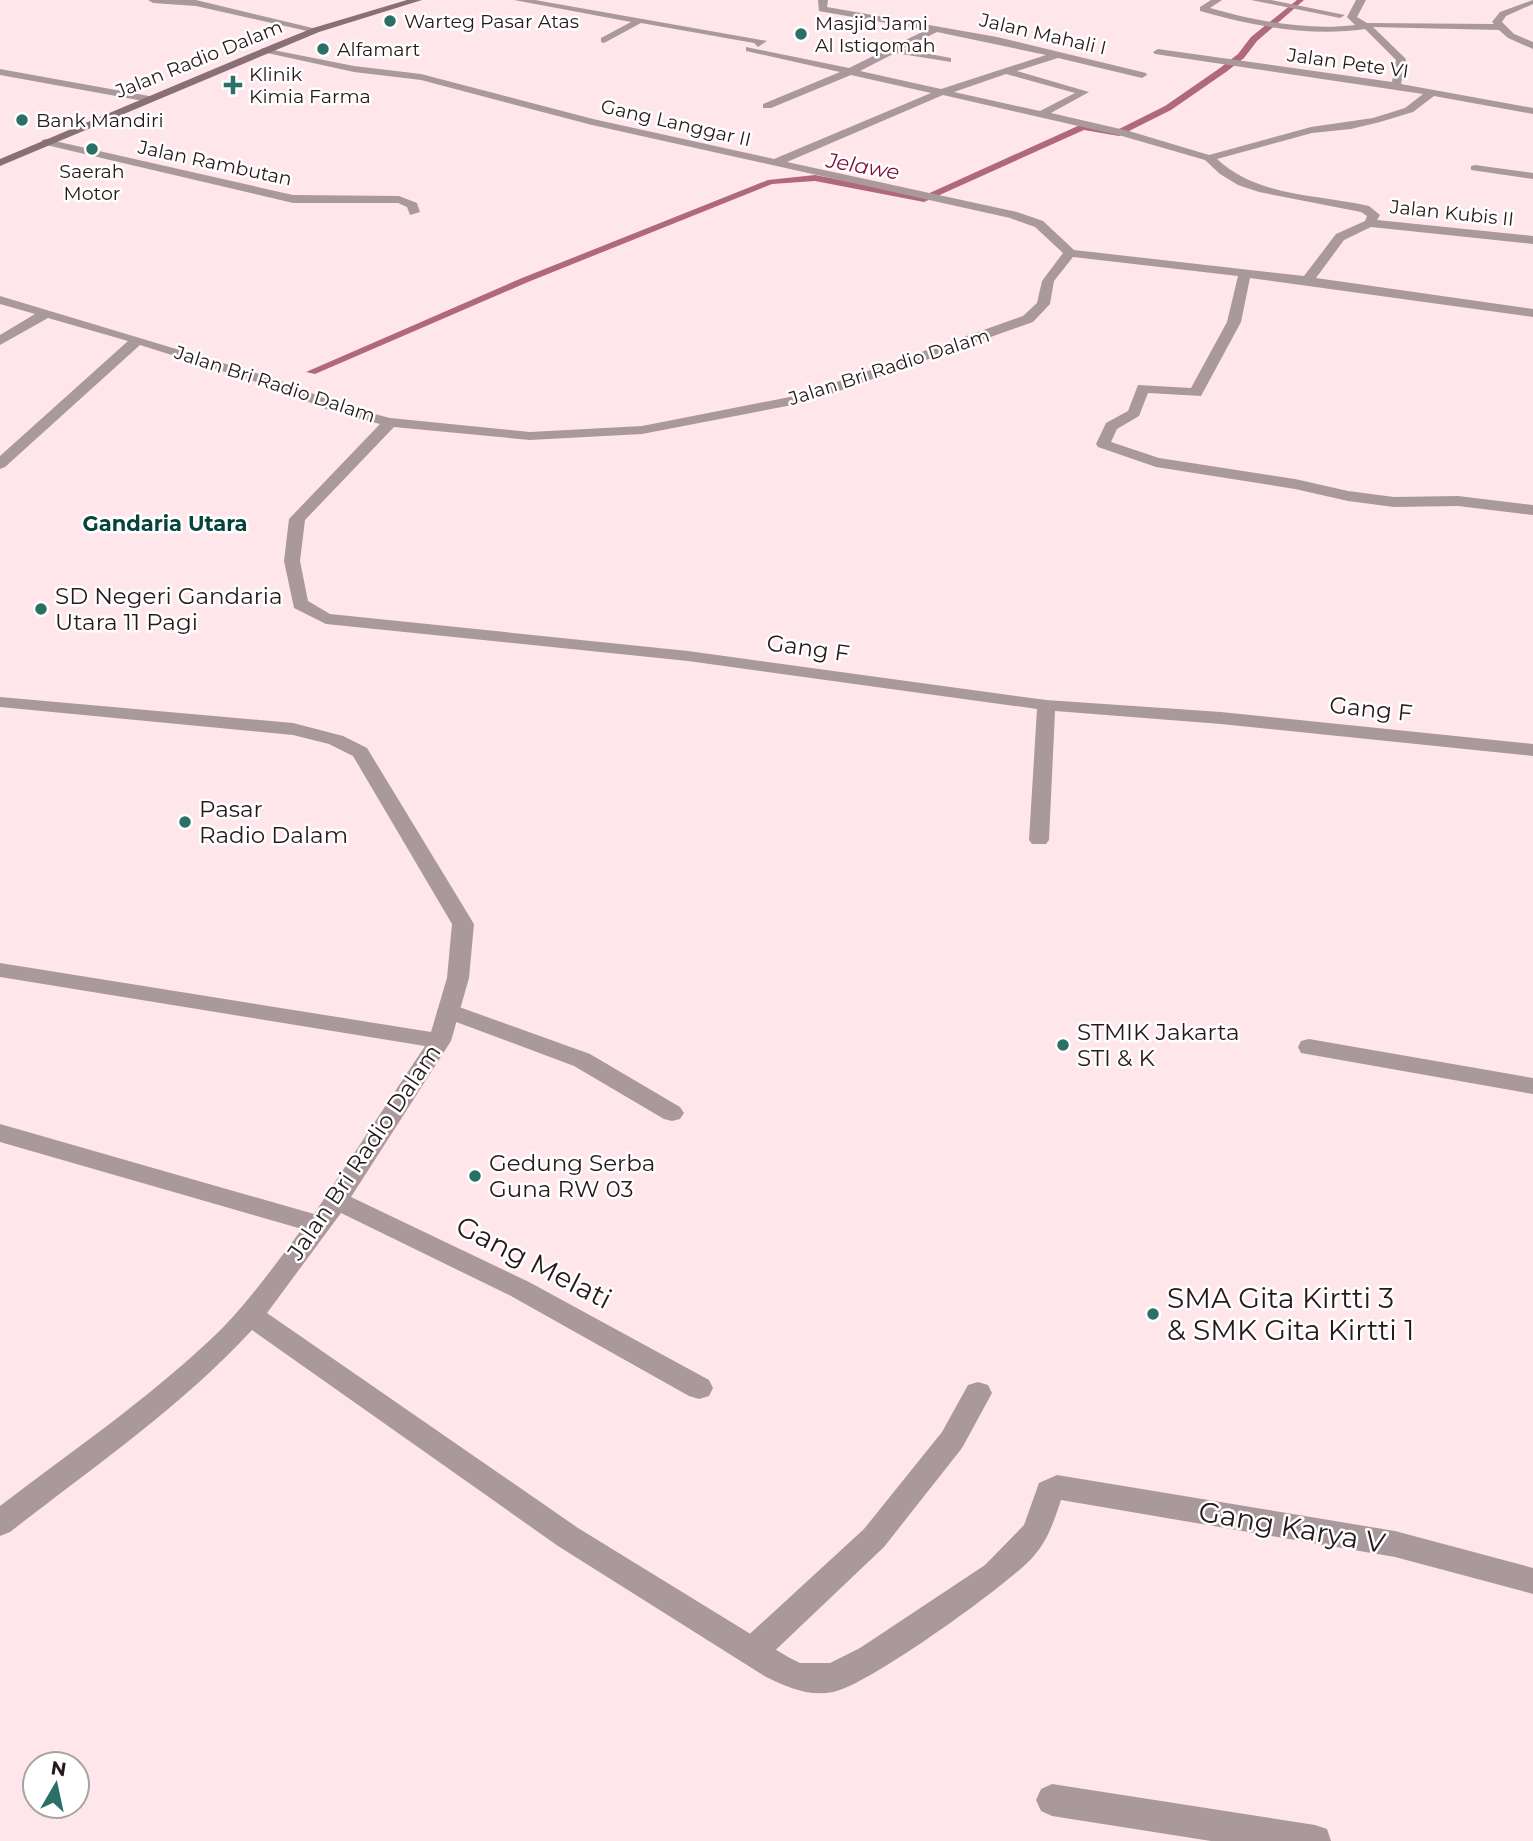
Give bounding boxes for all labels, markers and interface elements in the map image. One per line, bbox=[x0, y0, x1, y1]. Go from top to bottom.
street label: Jalan Mahali I bbox=[976, 8, 1109, 60]
place label: Warteg Pasar Atas bbox=[404, 10, 579, 33]
place label: Masjid Jami Al Istiqomah bbox=[815, 12, 936, 57]
marker: Warteg Pasar Atas bbox=[382, 13, 398, 29]
street label: Jalan Radio Dalam bbox=[111, 15, 286, 103]
marker: Masjid Jami Al Istiqomah bbox=[793, 26, 809, 42]
place label: Alfamart bbox=[337, 38, 420, 61]
marker: Alfamart bbox=[315, 41, 331, 57]
street label: Jalan Pete VI bbox=[1285, 43, 1410, 83]
place label: Klinik Kimia Farma bbox=[249, 63, 371, 108]
marker: Klinik Kimia Farma bbox=[223, 75, 243, 95]
street label: Gang Langgar II bbox=[599, 95, 753, 151]
place label: Bank Mandiri bbox=[36, 109, 164, 132]
marker: Bank Mandiri bbox=[14, 112, 30, 128]
street label: Jalan Rambutan bbox=[135, 135, 294, 191]
marker: Saerah Motor bbox=[84, 141, 100, 157]
water label: Jelawe bbox=[824, 147, 901, 185]
place label: Saerah Motor bbox=[59, 160, 125, 205]
street label: Jalan Kubis II bbox=[1388, 195, 1515, 231]
street label: Jalan Bri Radio Dalam bbox=[785, 324, 992, 411]
street label: Jalan Bri Radio Dalam bbox=[171, 340, 378, 427]
district label: Gandaria Utara bbox=[83, 511, 247, 536]
place label: SD Negeri Gandaria Utara 11 Pagi bbox=[55, 582, 283, 636]
marker: SD Negeri Gandaria Utara 11 Pagi bbox=[33, 601, 49, 617]
street label: Gang F bbox=[765, 628, 851, 668]
street label: Gang F bbox=[1328, 691, 1414, 727]
place label: Pasar Radio Dalam bbox=[199, 795, 348, 849]
marker: Pasar Radio Dalam bbox=[177, 814, 193, 830]
place label: STMIK Jakarta STI & K bbox=[1077, 1018, 1240, 1072]
marker: STMIK Jakarta STI & K bbox=[1055, 1037, 1071, 1053]
street label: Jalan Bri Radio Dalam bbox=[281, 1039, 447, 1266]
place label: Gedung Serba Guna RW 03 bbox=[489, 1149, 655, 1203]
marker: Gedung Serba Guna RW 03 bbox=[467, 1168, 483, 1184]
street label: Gang Melati bbox=[450, 1208, 618, 1316]
place label: SMA Gita Kirtti 3 & SMK Gita Kirtti 1 bbox=[1167, 1281, 1414, 1347]
marker: SMA Gita Kirtti 3 & SMK Gita Kirtti 1 bbox=[1145, 1306, 1161, 1322]
street label: Gang Karya V bbox=[1196, 1494, 1388, 1560]
north arrow bbox=[21, 1750, 91, 1820]
text: N bbox=[49, 1756, 68, 1781]

